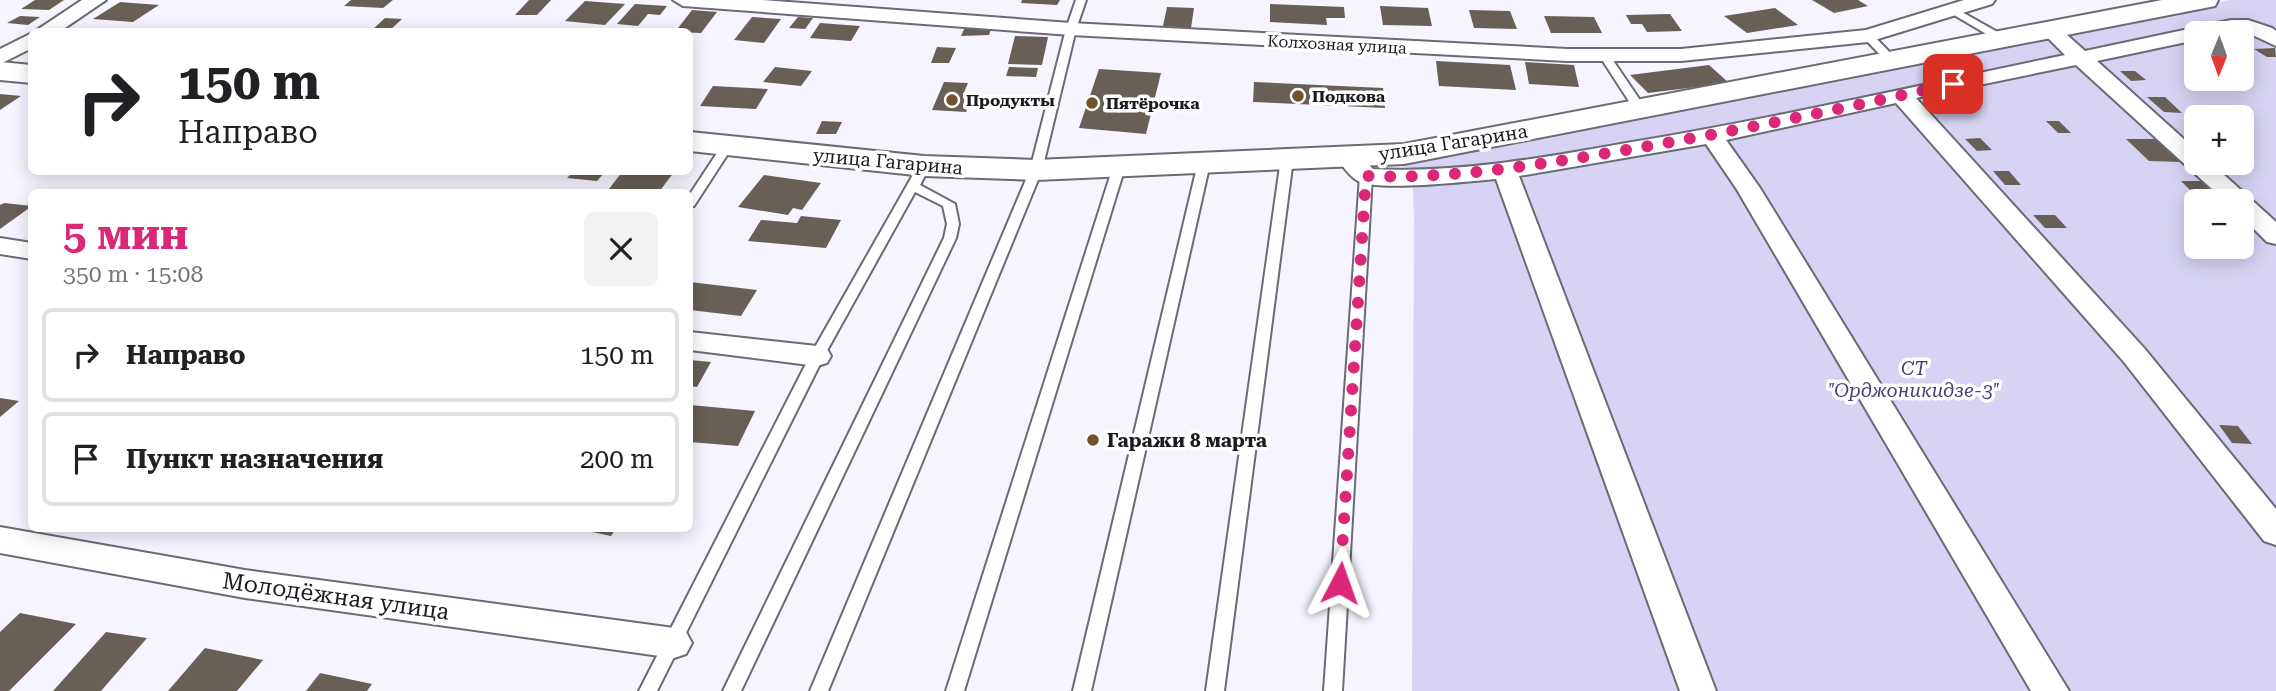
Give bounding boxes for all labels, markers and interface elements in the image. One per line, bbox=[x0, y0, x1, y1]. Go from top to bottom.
north arrow bbox=[2184, 21, 2254, 91]
map controls bbox=[2184, 21, 2254, 259]
street label: Колхозная улица bbox=[1267, 31, 1407, 58]
text: 150 m bbox=[178, 54, 320, 111]
pin bbox=[1923, 54, 1983, 114]
icon: right bbox=[63, 56, 154, 147]
icon: arrive bbox=[1934, 65, 1972, 103]
place label: Подкова bbox=[1312, 87, 1386, 106]
marker: Подкова bbox=[1290, 88, 1306, 104]
place label: Продукты bbox=[966, 91, 1055, 110]
marker: Продукты bbox=[944, 92, 960, 108]
place label: Пятёрочка bbox=[1106, 94, 1200, 113]
marker: Пятёрочка bbox=[1084, 95, 1100, 111]
button: + bbox=[2184, 105, 2254, 175]
text: Направо bbox=[178, 113, 318, 151]
street label: улица Гагарина bbox=[1377, 119, 1530, 166]
street label: улица Гагарина bbox=[812, 143, 965, 180]
button: − bbox=[2184, 189, 2254, 259]
text: 5 мин bbox=[63, 210, 188, 259]
button: close bbox=[584, 212, 658, 286]
text: 350 m · 15:08 bbox=[63, 261, 203, 288]
icon: right bbox=[67, 336, 105, 374]
text: Направо bbox=[126, 340, 246, 370]
text: 150 m bbox=[580, 340, 654, 370]
park label: СТ "Орджоникидзе-3" bbox=[1828, 357, 2000, 402]
place label: Гаражи 8 марта bbox=[1107, 429, 1267, 452]
marker: Гаражи 8 марта bbox=[1085, 432, 1101, 448]
icon: arrive bbox=[67, 440, 105, 478]
text: Пункт назначения bbox=[126, 444, 383, 474]
text: 200 m bbox=[580, 444, 654, 474]
position arrow bbox=[1303, 546, 1377, 620]
street label: Молодёжная улица bbox=[221, 567, 452, 626]

